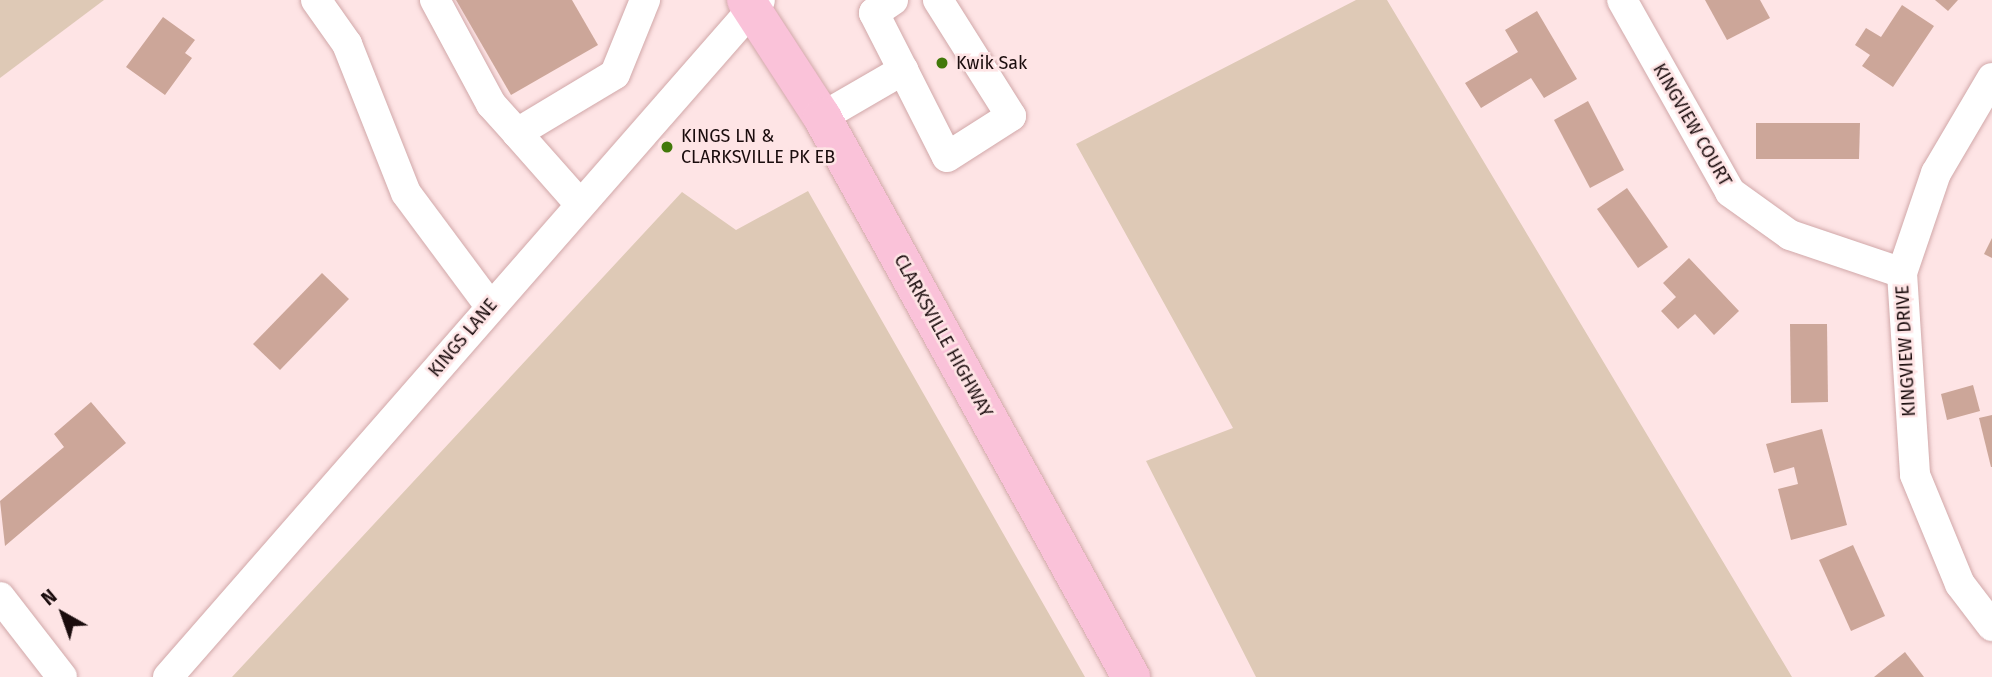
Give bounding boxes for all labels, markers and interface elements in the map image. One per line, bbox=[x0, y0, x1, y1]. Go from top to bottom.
place label: Kwik Sak bbox=[956, 52, 1027, 74]
marker: Kwik Sak bbox=[934, 55, 950, 71]
street label: KINGVIEW COURT bbox=[1648, 60, 1736, 190]
place label: KINGS LN & CLARKSVILLE PK EB bbox=[681, 126, 835, 168]
marker: KINGS LN & CLARKSVILLE PK EB bbox=[659, 139, 675, 155]
street label: CLARKSVILLE HIGHWAY bbox=[889, 251, 997, 421]
street label: KINGVIEW DRIVE bbox=[1892, 285, 1920, 417]
street label: KINGS LANE bbox=[424, 295, 502, 381]
north arrow bbox=[28, 579, 98, 649]
text: N bbox=[37, 585, 61, 610]

